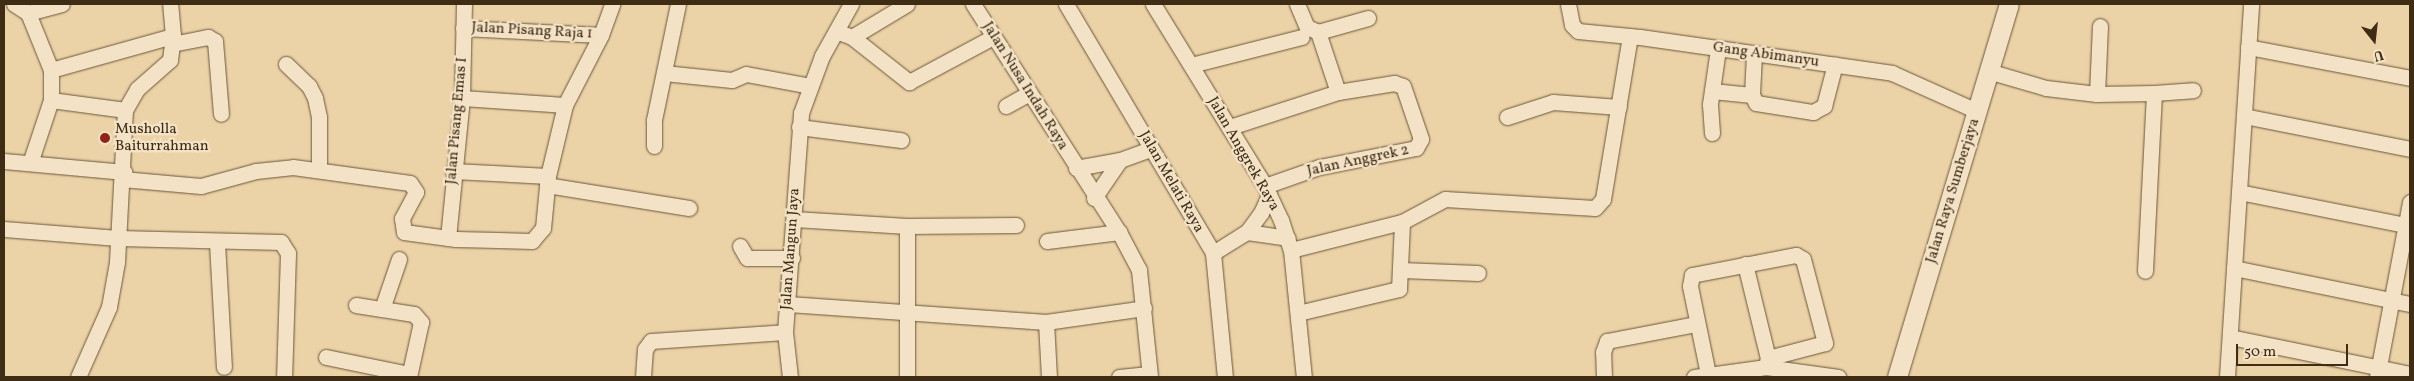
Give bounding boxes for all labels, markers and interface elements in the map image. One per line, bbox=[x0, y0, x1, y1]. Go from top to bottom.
north arrow bbox=[2349, 15, 2399, 65]
street label: Jalan Pisang Raja 1 bbox=[471, 19, 593, 43]
street label: Jalan Nusa Indah Raya bbox=[978, 19, 1072, 153]
street label: Gang Abimanyu bbox=[1712, 39, 1820, 71]
text: U bbox=[2371, 44, 2386, 65]
street label: Jalan Pisang Emas I bbox=[442, 57, 472, 185]
street label: Jalan Anggrek Raya bbox=[1203, 94, 1283, 214]
street label: Jalan Raya Sumberjaya bbox=[1922, 116, 1984, 266]
place label: Musholla Baiturrahman bbox=[115, 120, 209, 155]
street label: Jalan Melati Raya bbox=[1135, 128, 1207, 236]
marker: Musholla Baiturrahman bbox=[99, 132, 111, 144]
street label: Jalan Anggrek 2 bbox=[1305, 141, 1411, 181]
street label: Jalan Mangun Jaya bbox=[778, 187, 804, 311]
scale bar bbox=[2239, 334, 2352, 366]
text: 50 m bbox=[2244, 342, 2276, 363]

